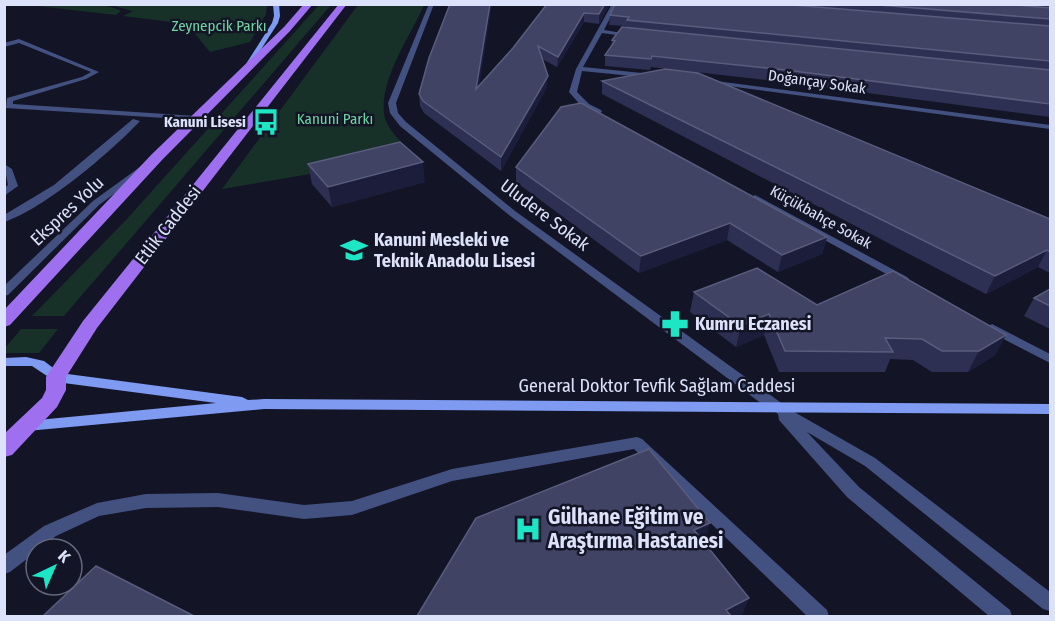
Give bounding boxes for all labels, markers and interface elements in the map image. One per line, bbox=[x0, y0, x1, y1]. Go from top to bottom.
park label: Zeynepcik Parkı bbox=[171, 17, 267, 35]
street label: Doğançay Sokak bbox=[767, 66, 867, 98]
bus stop icon: Kanuni Lisesi bbox=[251, 107, 281, 137]
park label: Kanuni Parkı bbox=[297, 110, 373, 128]
place label: Kanuni Lisesi bbox=[164, 113, 246, 131]
street label: Ekspres Yolu bbox=[26, 172, 108, 250]
street label: Uludere Sokak bbox=[496, 174, 594, 256]
street label: Etlik Caddesi bbox=[130, 181, 206, 269]
street label: Küçükbahçe Sokak bbox=[767, 182, 875, 252]
place label: Kanuni Mesleki ve Teknik Anadolu Lisesi bbox=[374, 229, 535, 272]
school or university icon: Kanuni Mesleki ve Teknik Anadolu Lisesi bbox=[339, 235, 369, 265]
pharmacy icon: Kumru Eczanesi bbox=[660, 309, 690, 339]
place label: Kumru Eczanesi bbox=[695, 313, 811, 335]
street label: General Doktor Tevfik Sağlam Caddesi bbox=[519, 375, 795, 397]
place label: Gülhane Eğitim ve Araştırma Hastanesi bbox=[547, 504, 723, 554]
hospital icon: Gülhane Eğitim ve Araştırma Hastanesi bbox=[513, 514, 543, 544]
north arrow bbox=[24, 537, 84, 597]
text: K bbox=[54, 547, 75, 567]

